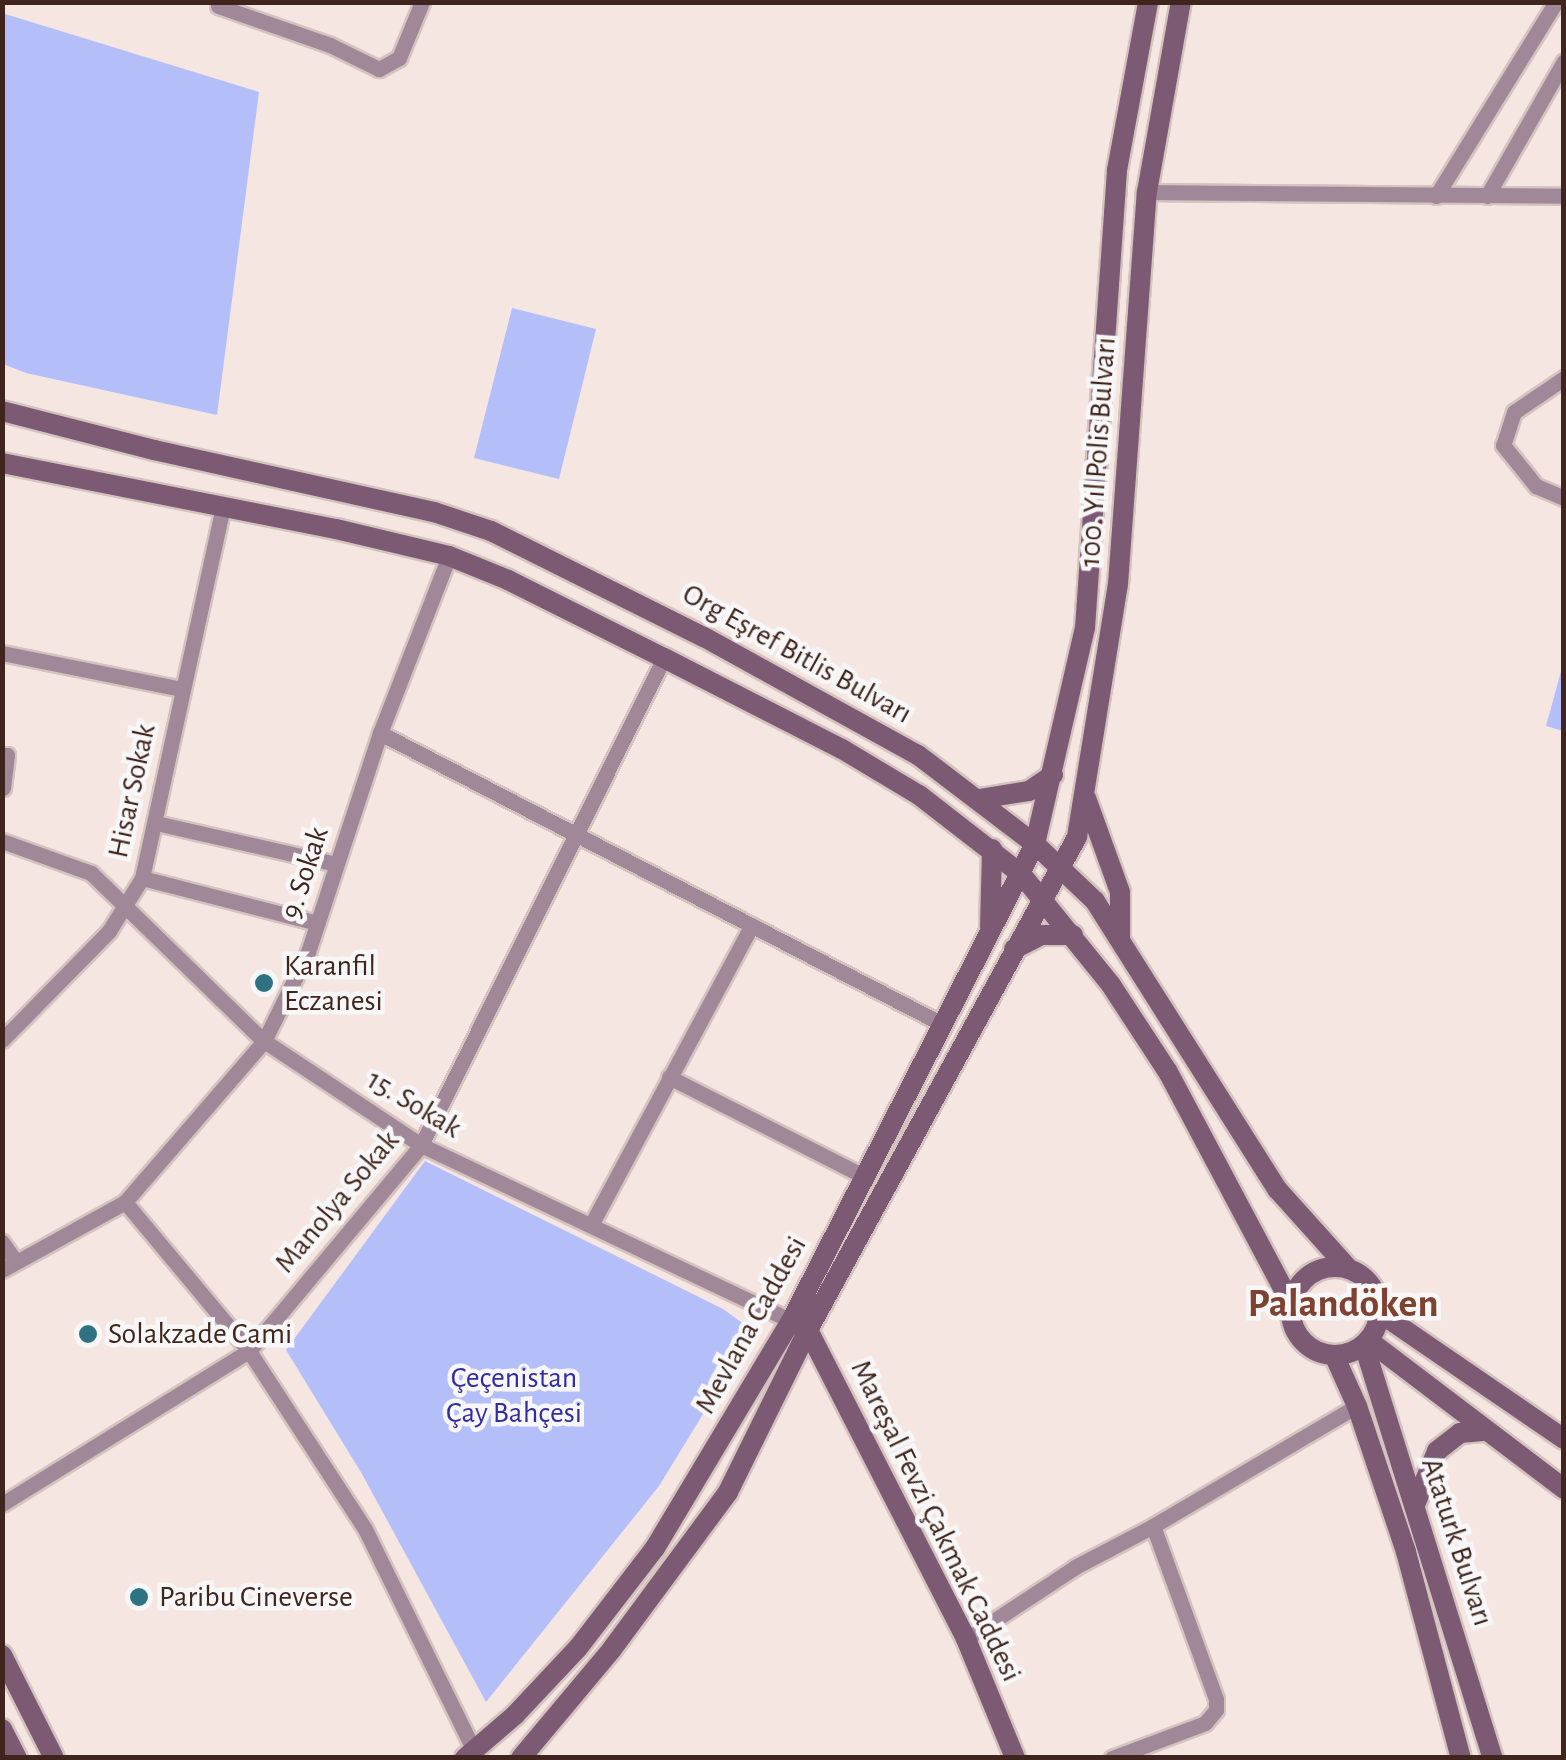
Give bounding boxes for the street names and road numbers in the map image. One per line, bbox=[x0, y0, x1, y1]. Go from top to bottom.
street label: 100. Yıl Polis Bulvarı bbox=[1072, 336, 1124, 568]
street label: Org Eşref Bitlis Bulvarı bbox=[676, 576, 918, 732]
street label: Hisar Sokak bbox=[100, 721, 164, 861]
street label: 9. Sokak bbox=[273, 822, 337, 924]
street label: 15. Sokak bbox=[360, 1062, 468, 1146]
street label: Manolya Sokak bbox=[267, 1124, 407, 1280]
street label: Mevlana Caddesi bbox=[687, 1230, 815, 1420]
street label: Mareşal Fevzi Çakmak Caddesi bbox=[842, 1354, 1030, 1688]
street label: Ataturk Bulvarı bbox=[1413, 1453, 1501, 1631]

